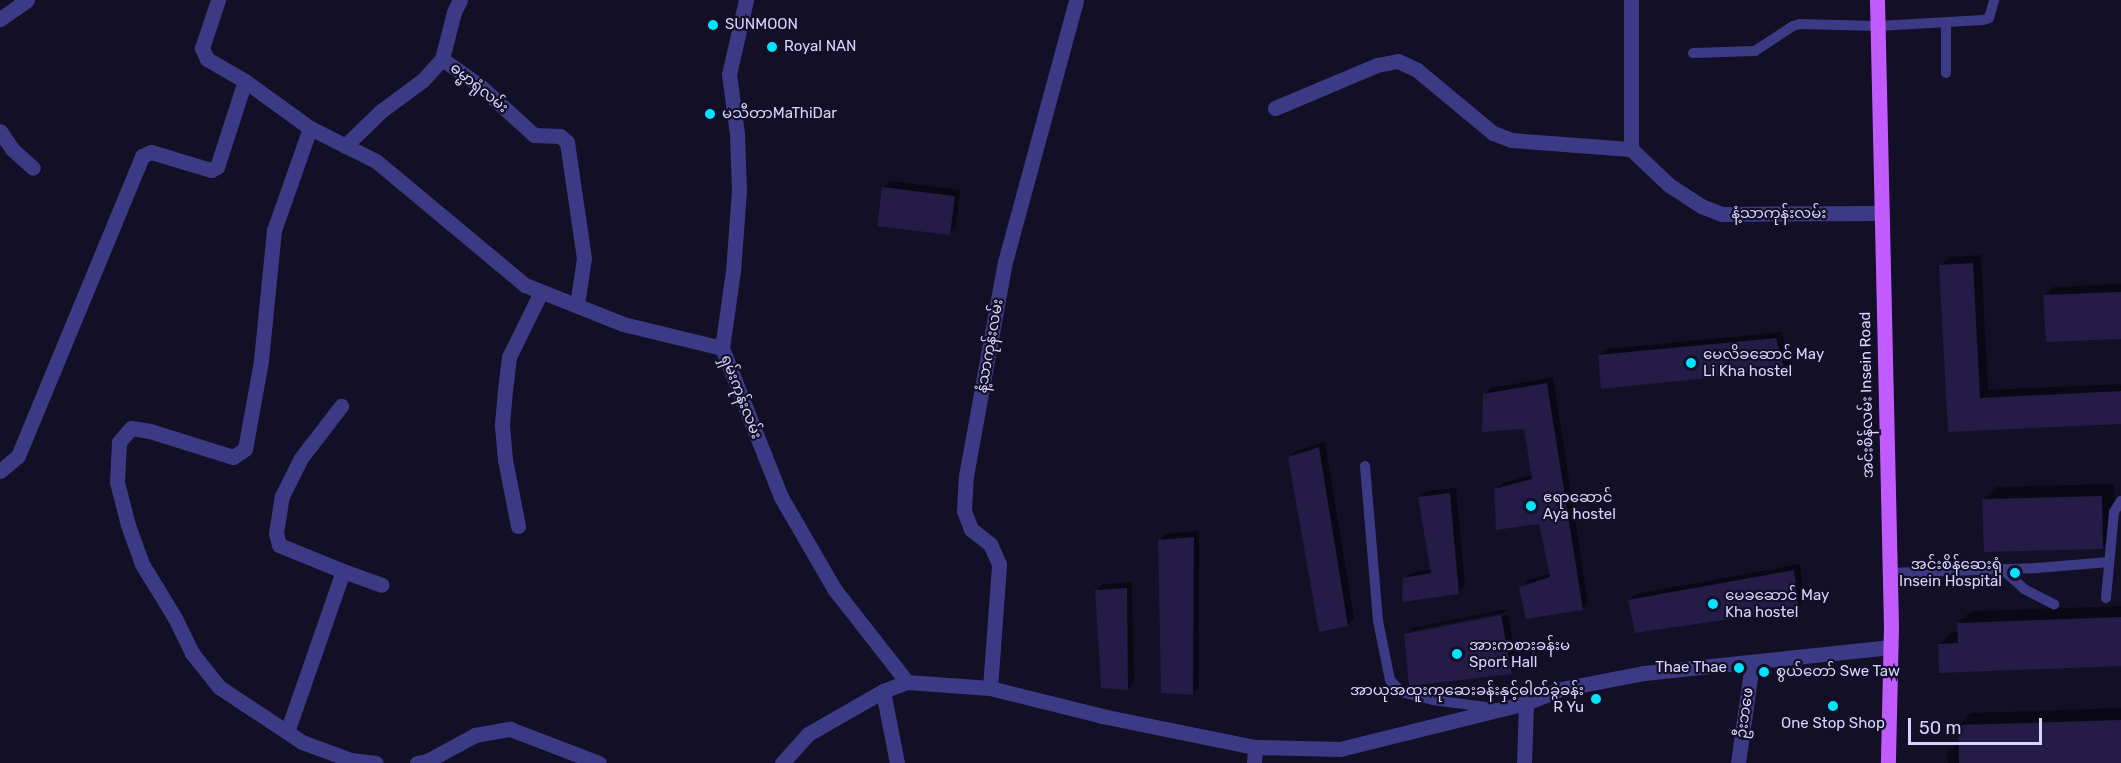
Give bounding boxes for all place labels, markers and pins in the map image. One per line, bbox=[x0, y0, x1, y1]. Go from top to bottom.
place label: SUNMOON bbox=[725, 16, 798, 34]
marker: SUNMOON bbox=[706, 18, 720, 32]
place label: Royal NAN bbox=[784, 38, 857, 56]
marker: Royal NAN bbox=[765, 40, 779, 54]
place label: မသီတာMaThiDar bbox=[722, 105, 837, 123]
marker: မသီတာMaThiDar bbox=[703, 107, 717, 121]
place label: မေလိခဆောင် May Li Kha hostel bbox=[1703, 345, 1824, 380]
marker: မေလိခဆောင် May Li Kha hostel bbox=[1684, 356, 1698, 370]
place label: ဧရာဆောင် Aya hostel bbox=[1543, 488, 1616, 523]
marker: ဧရာဆောင် Aya hostel bbox=[1524, 499, 1538, 513]
place label: အင်းစိန်ဆေးရုံ Insein Hospital bbox=[1899, 555, 2002, 590]
marker: အင်းစိန်ဆေးရုံ Insein Hospital bbox=[2006, 564, 2024, 582]
place label: မေခဆောင် May Kha hostel bbox=[1725, 586, 1829, 621]
marker: မေခဆောင် May Kha hostel bbox=[1706, 597, 1720, 611]
place label: အားကစားခန်းမ Sport Hall bbox=[1469, 636, 1570, 671]
marker: အားကစားခန်းမ Sport Hall bbox=[1450, 647, 1464, 661]
place label: Thae Thae bbox=[1655, 659, 1727, 677]
marker: Thae Thae bbox=[1732, 661, 1746, 675]
place label: စွယ်တော် Swe Taw bbox=[1776, 663, 1900, 681]
marker: စွယ်တော် Swe Taw bbox=[1757, 665, 1771, 679]
place label: အာယုအထူးကုဆေးခန်းနှင့်ဓါတ်ခွဲခန်း R Yu bbox=[1350, 681, 1584, 716]
marker: အာယုအထူးကုဆေးခန်းနှင့်ဓါတ်ခွဲခန်း R Yu bbox=[1589, 692, 1603, 706]
marker: One Stop Shop bbox=[1826, 699, 1840, 713]
place label: One Stop Shop bbox=[1781, 715, 1885, 733]

